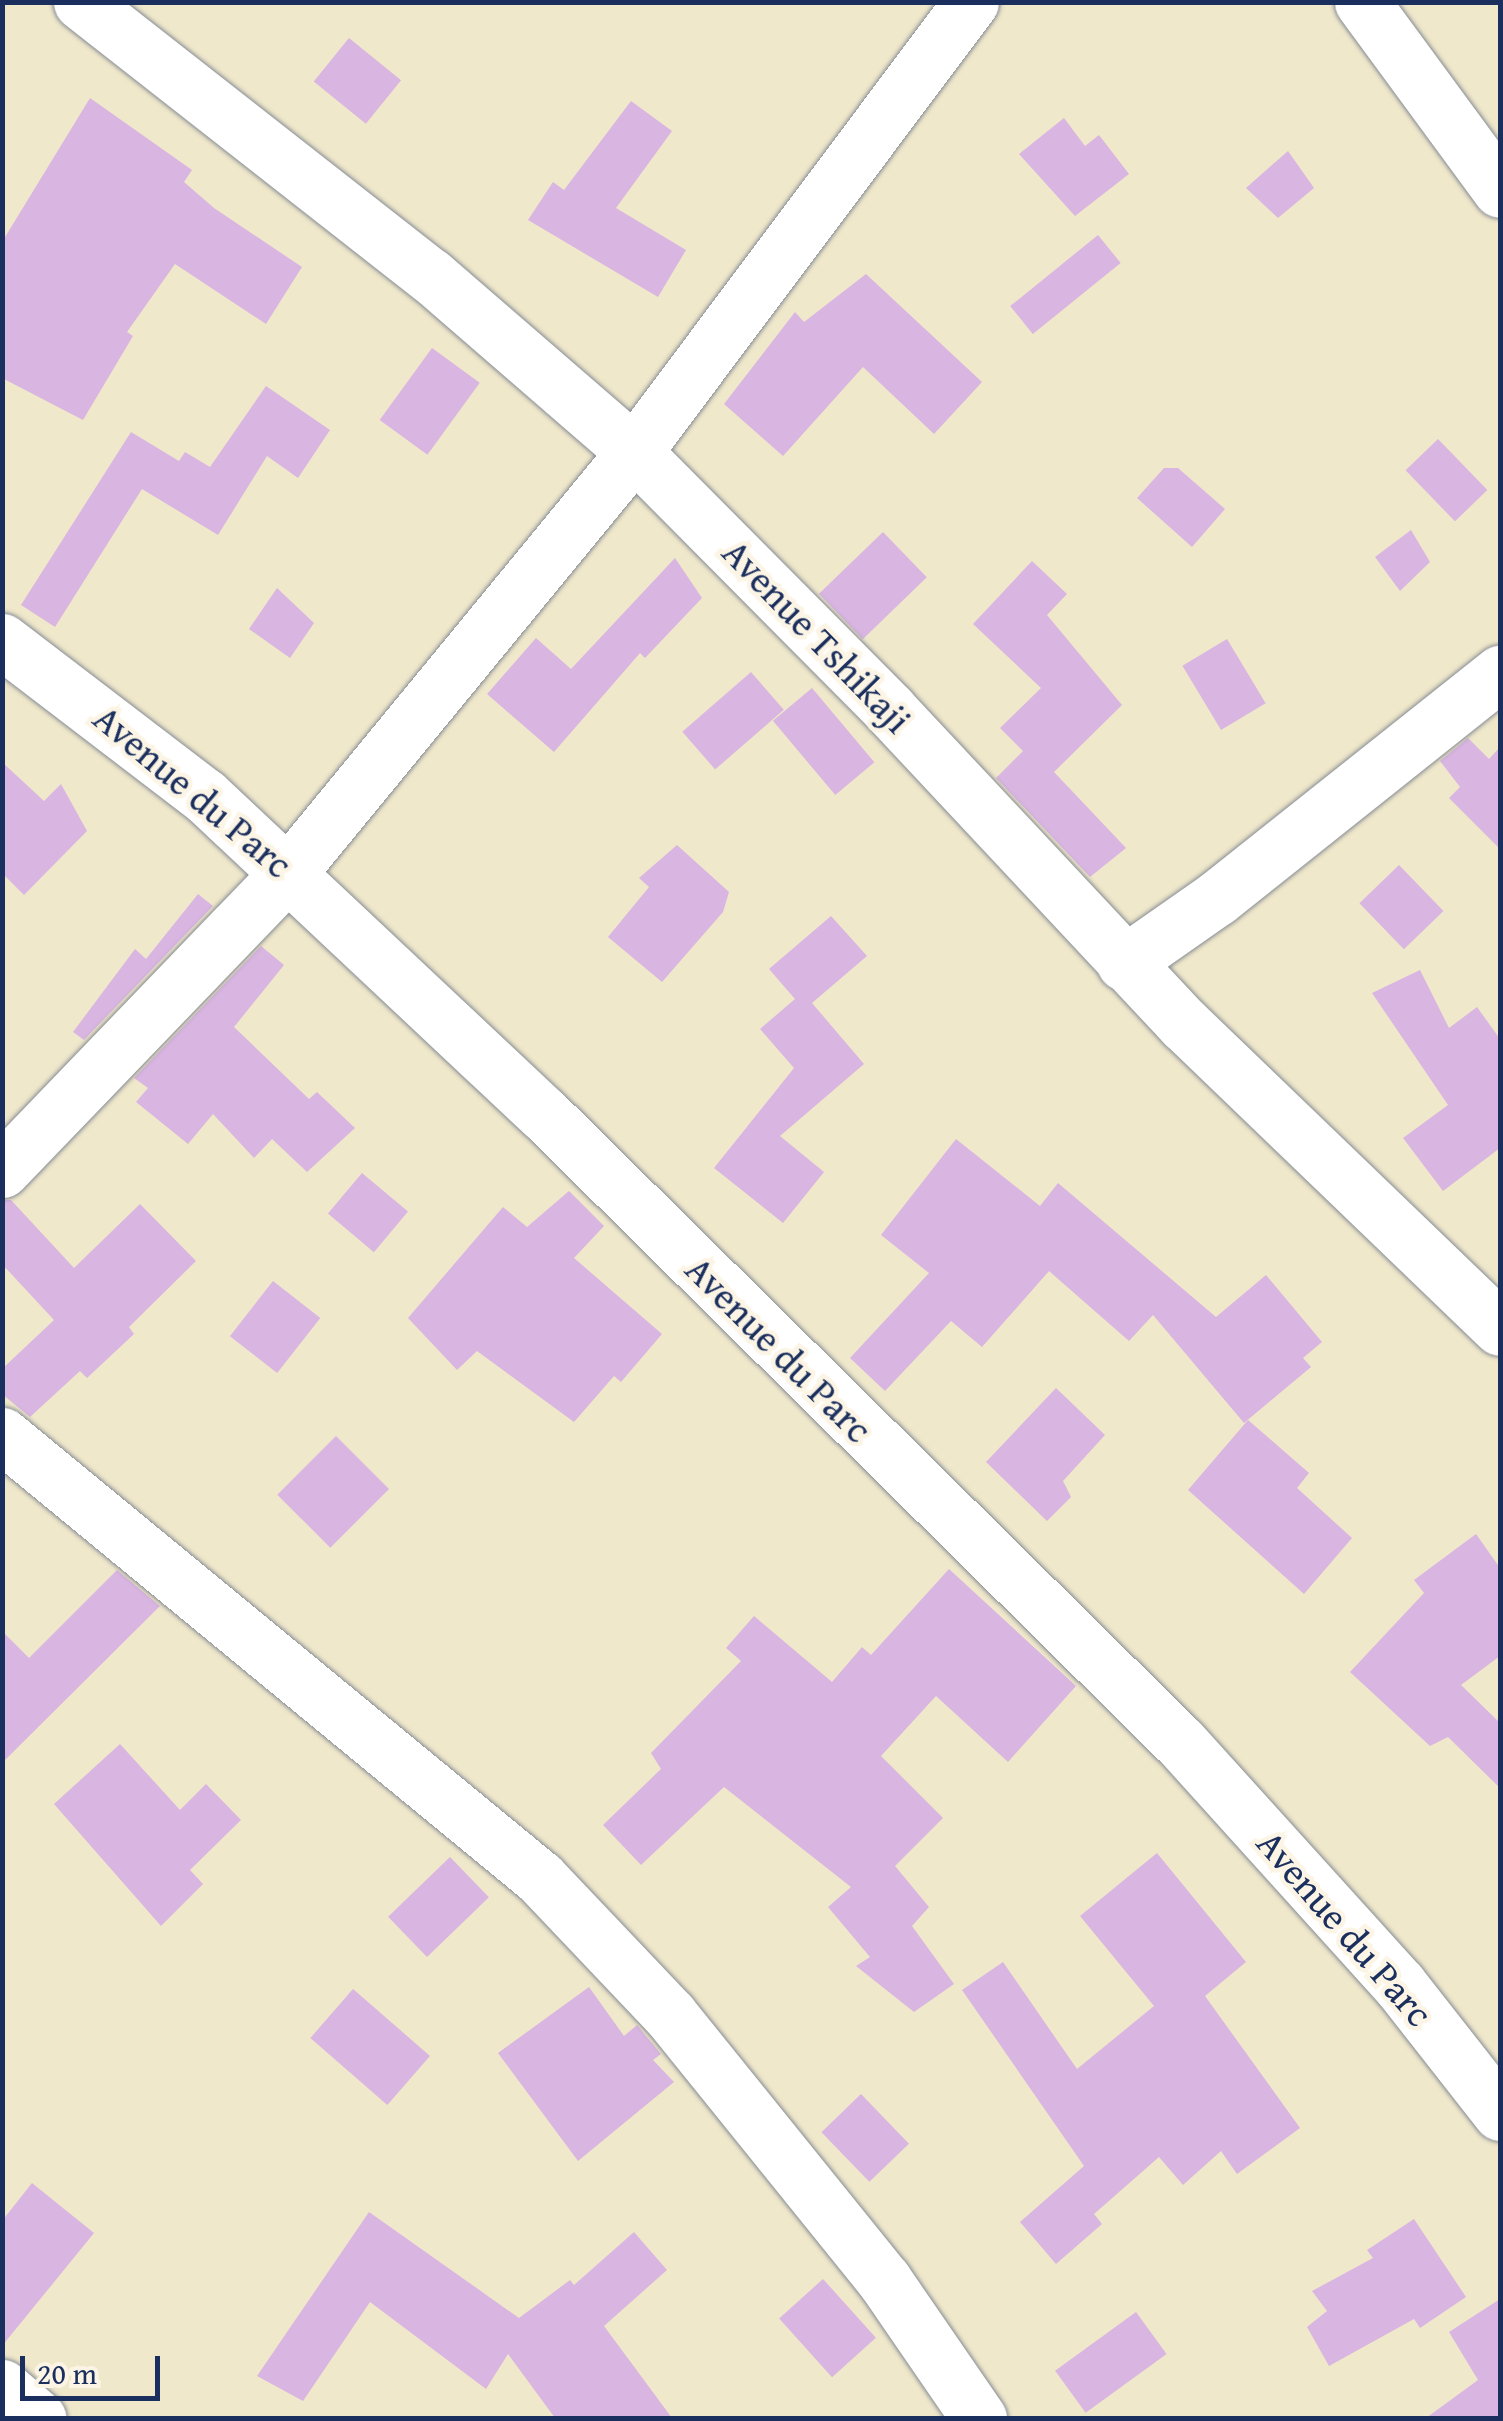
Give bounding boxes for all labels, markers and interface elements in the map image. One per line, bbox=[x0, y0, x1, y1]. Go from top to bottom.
street label: Avenue Tshikaji bbox=[713, 530, 921, 742]
street label: Avenue du Parc bbox=[85, 695, 301, 887]
street label: Avenue du Parc bbox=[676, 1246, 882, 1452]
street label: Avenue du Parc bbox=[1248, 1821, 1442, 2035]
scale bar bbox=[25, 2336, 165, 2398]
text: 20 m bbox=[37, 2351, 97, 2395]

